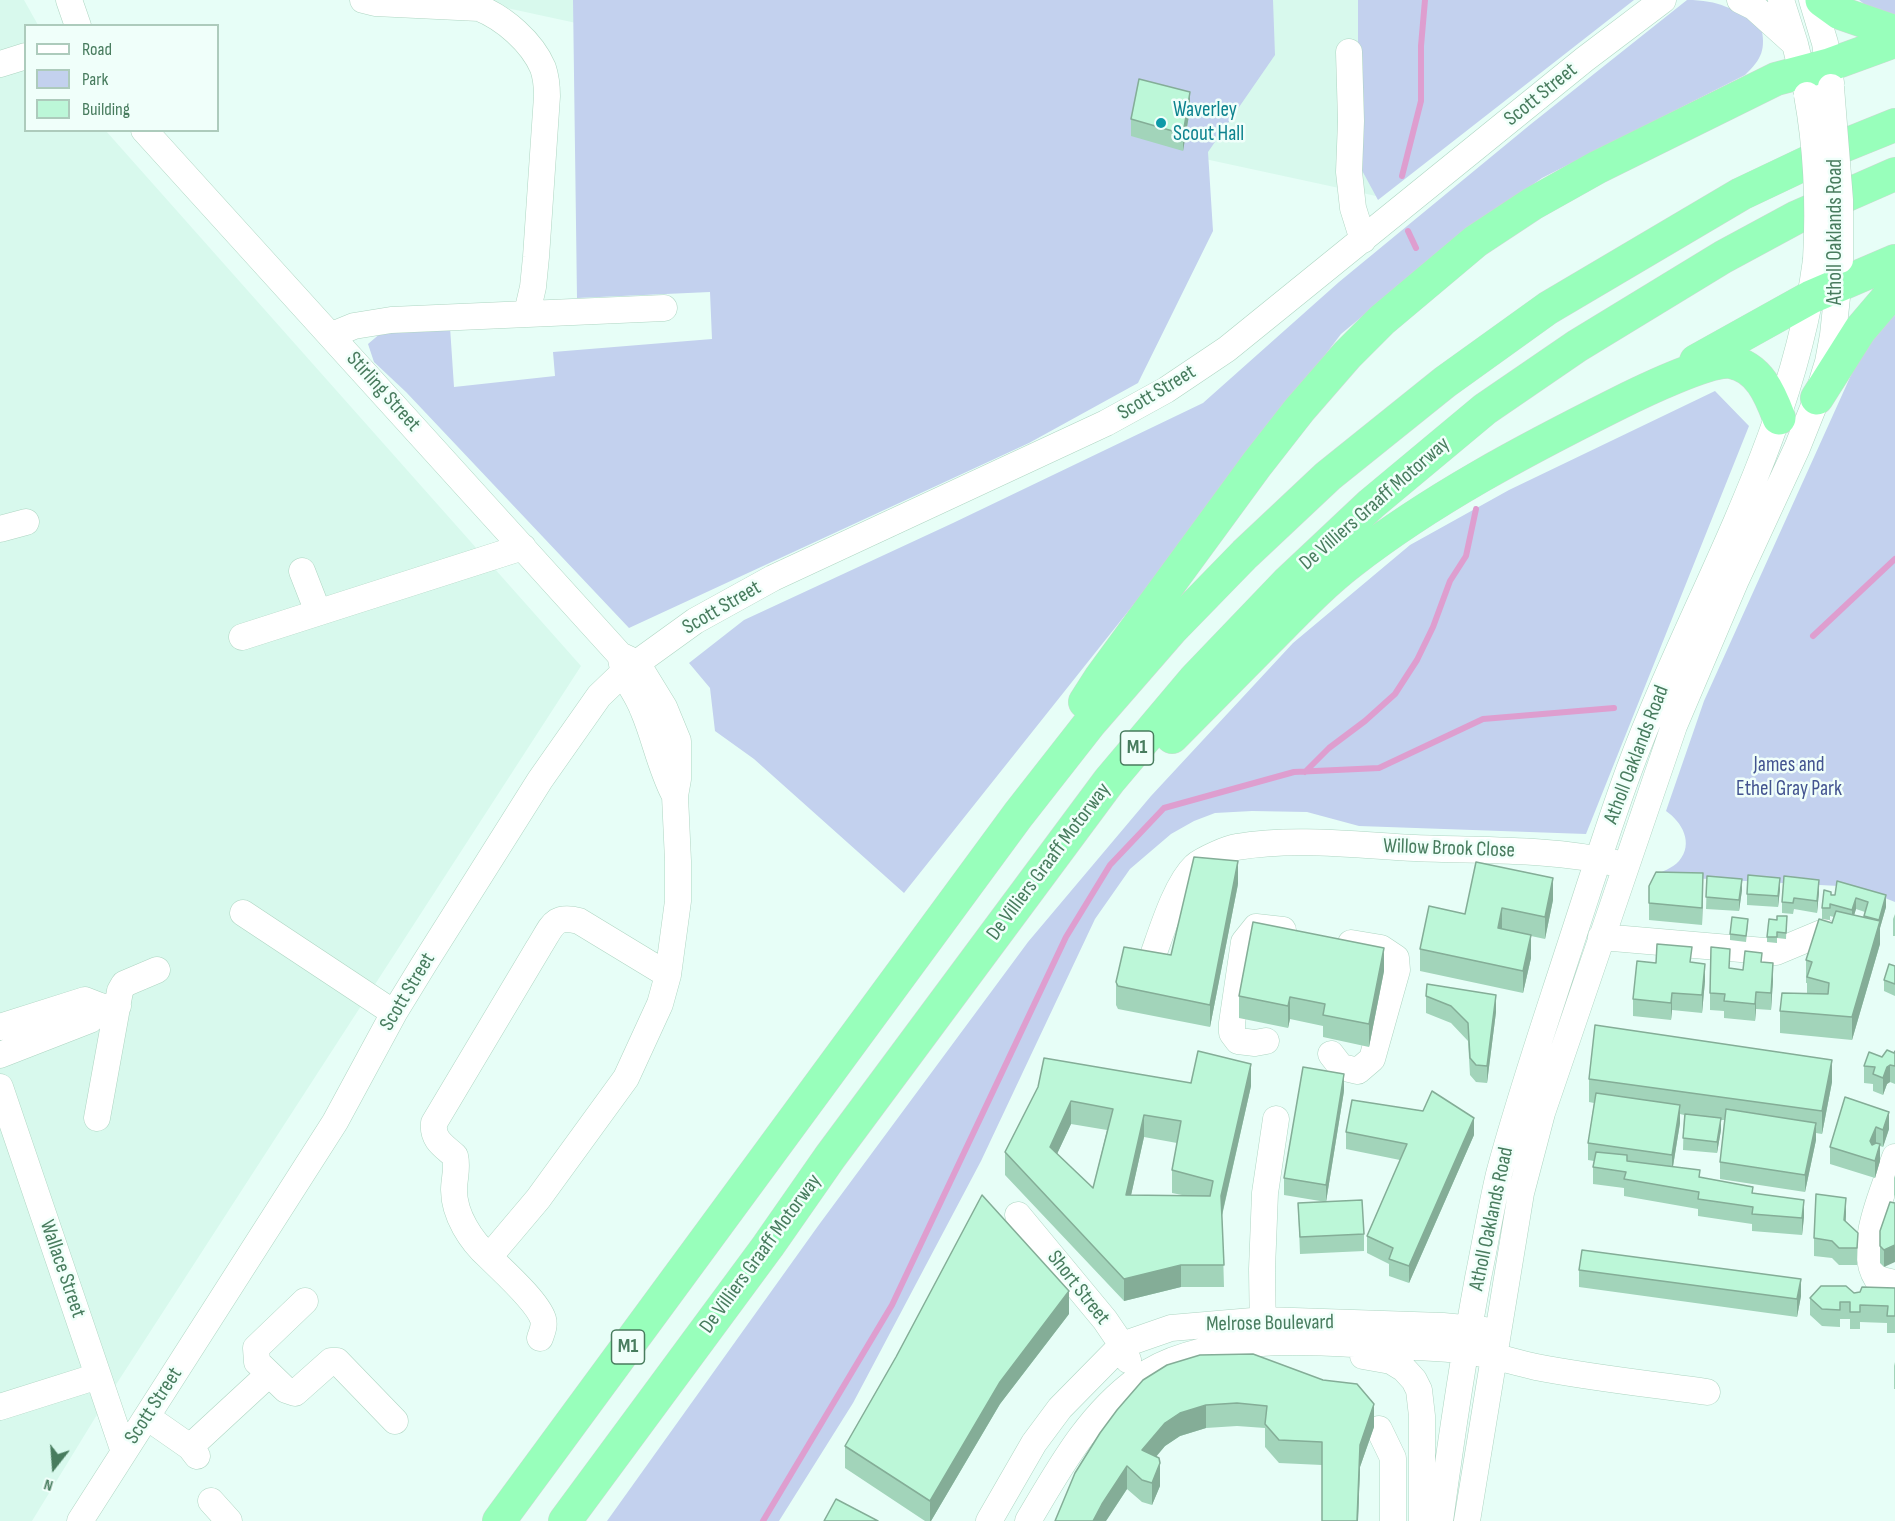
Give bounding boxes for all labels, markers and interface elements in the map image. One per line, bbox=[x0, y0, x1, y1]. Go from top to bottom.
legend bbox=[24, 24, 219, 132]
text: Road bbox=[82, 39, 112, 60]
street label: Scott Street bbox=[1499, 58, 1583, 132]
text: Park bbox=[82, 69, 108, 90]
place label: Waverley Scout Hall bbox=[1173, 98, 1244, 148]
text: Building bbox=[82, 99, 130, 120]
marker: Waverley Scout Hall bbox=[1154, 116, 1168, 130]
street label: Atholl Oaklands Road bbox=[1823, 159, 1849, 305]
street label: Stirling Street bbox=[341, 347, 425, 437]
street label: Scott Street bbox=[1113, 360, 1201, 426]
street label: De Villiers Graaff Motorway bbox=[1295, 432, 1455, 576]
street label: Scott Street bbox=[678, 575, 766, 641]
street label: Atholl Oaklands Road bbox=[1599, 682, 1675, 828]
road number: M1 bbox=[1120, 731, 1154, 765]
park label: James and Ethel Gray Park bbox=[1736, 753, 1842, 803]
street label: De Villiers Graaff Motorway bbox=[982, 778, 1116, 946]
street label: Willow Brook Close bbox=[1383, 834, 1515, 864]
street label: Scott Street bbox=[375, 948, 441, 1036]
street label: Atholl Oaklands Road bbox=[1464, 1145, 1520, 1293]
street label: De Villiers Graaff Motorway bbox=[695, 1170, 827, 1338]
street label: Wallace Street bbox=[34, 1217, 90, 1321]
street label: Short Street bbox=[1041, 1246, 1115, 1330]
street label: Melrose Boulevard bbox=[1206, 1310, 1334, 1338]
road number: M1 bbox=[612, 1330, 644, 1364]
street label: Scott Street bbox=[120, 1363, 188, 1449]
north arrow bbox=[24, 1437, 84, 1497]
text: N bbox=[42, 1474, 55, 1495]

